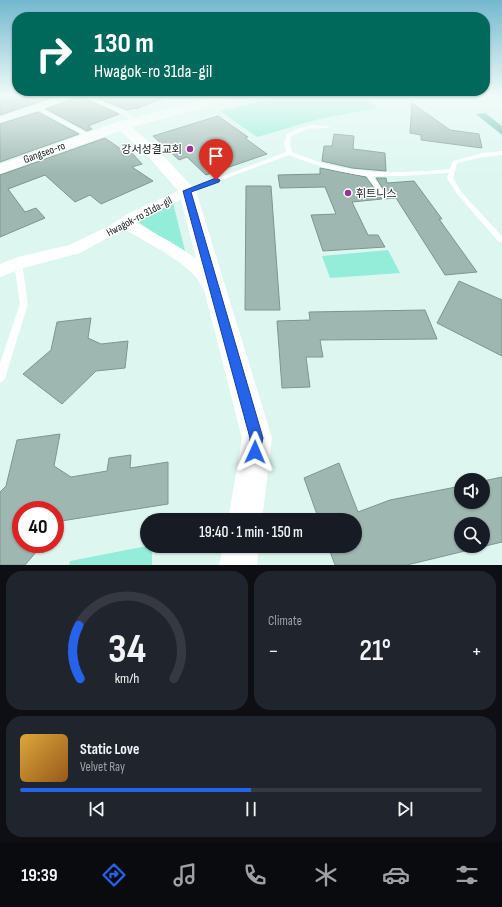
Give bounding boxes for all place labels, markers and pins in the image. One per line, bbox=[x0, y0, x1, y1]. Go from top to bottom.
pin bbox=[199, 139, 233, 180]
place label: 강서성결교회 bbox=[121, 143, 182, 156]
marker: 강서성결교회 bbox=[185, 144, 195, 154]
place label: 휘트니스 bbox=[356, 187, 396, 200]
marker: 휘트니스 bbox=[343, 188, 353, 198]

